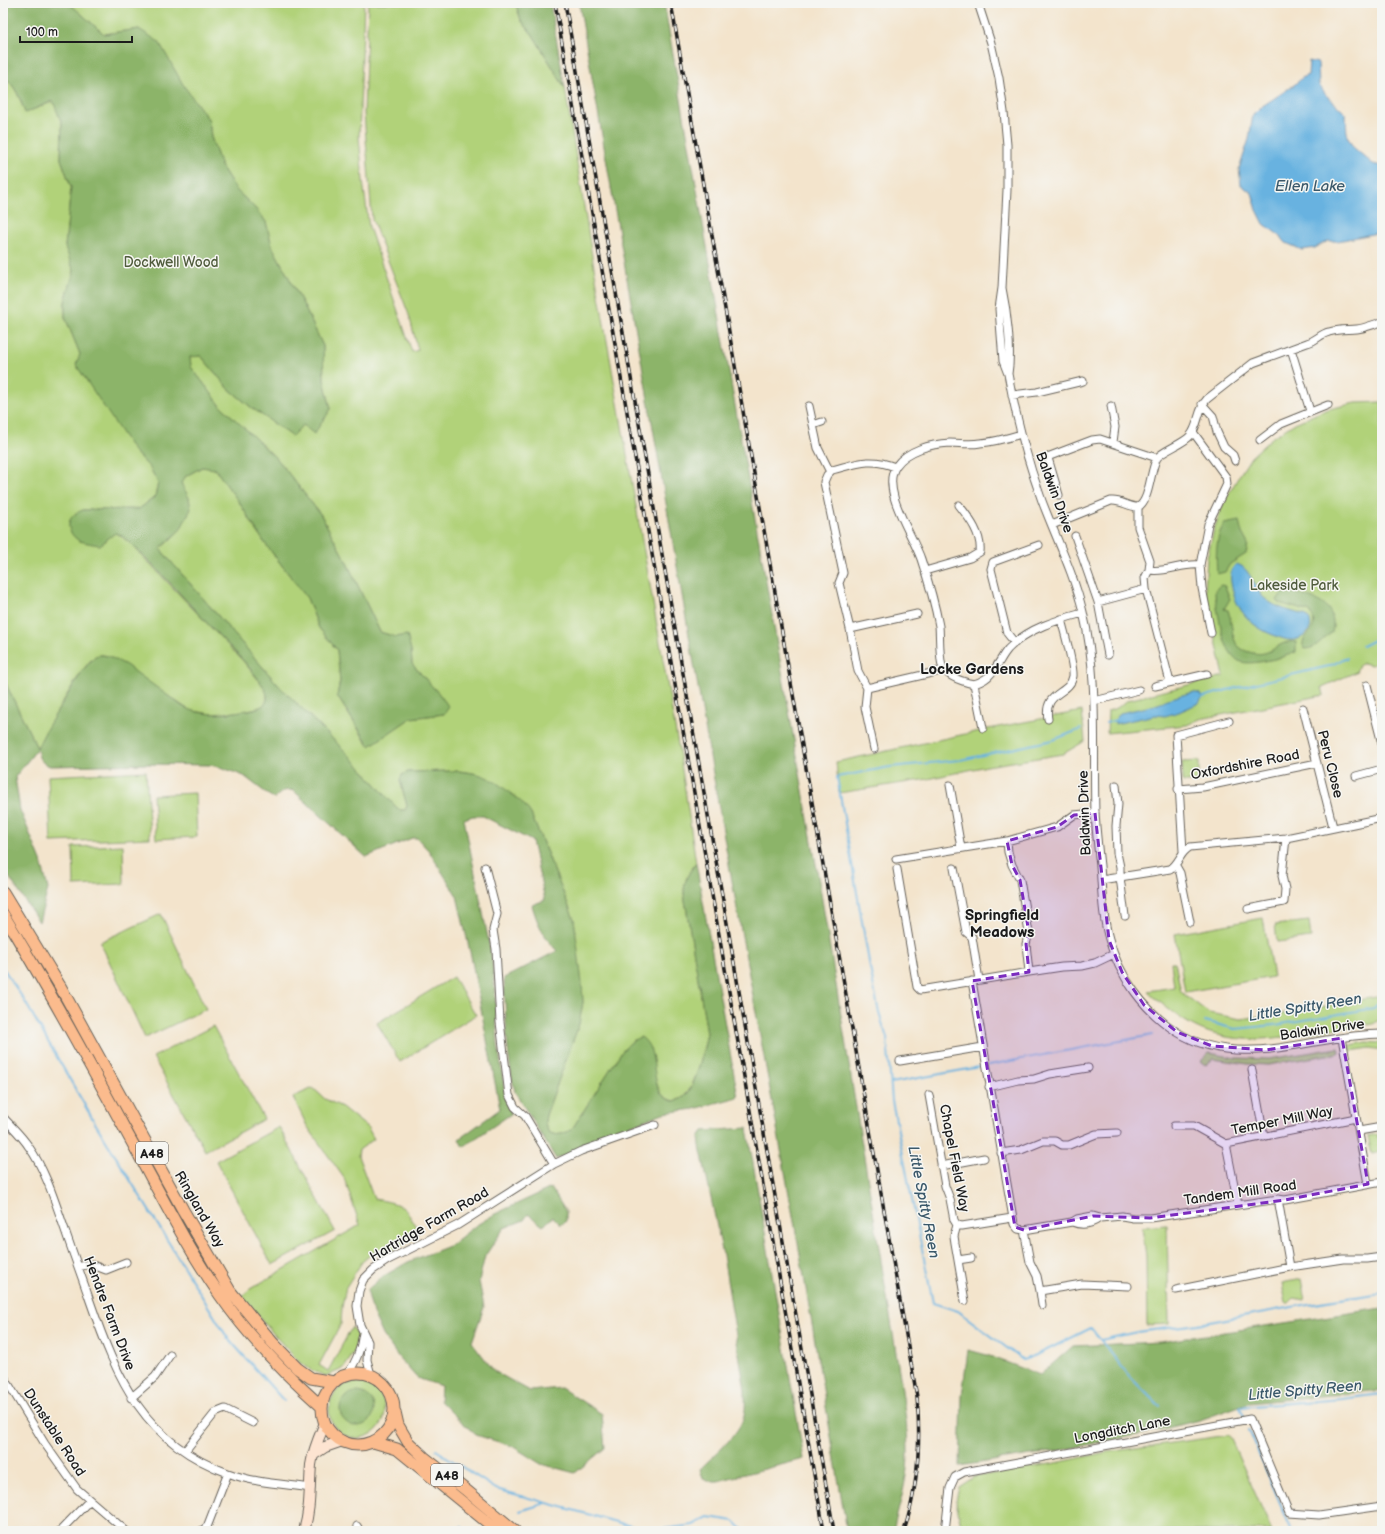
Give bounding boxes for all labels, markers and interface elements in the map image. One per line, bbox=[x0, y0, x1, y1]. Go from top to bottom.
scale bar bbox=[20, 18, 132, 44]
text: 100 m bbox=[26, 25, 58, 40]
water label: Ellen Lake bbox=[1275, 177, 1345, 196]
park label: Dockwell Wood bbox=[123, 254, 219, 271]
street label: Baldwin Drive bbox=[1032, 449, 1077, 535]
park label: Lakeside Park bbox=[1250, 577, 1339, 594]
district label: Locke Gardens bbox=[920, 660, 1024, 679]
street label: Peru Close bbox=[1314, 728, 1347, 800]
street label: Oxfordshire Road bbox=[1189, 746, 1301, 783]
street label: Baldwin Drive bbox=[1075, 770, 1094, 856]
district label: Springfield Meadows bbox=[965, 906, 1039, 942]
water label: Little Spitty Reen bbox=[1247, 989, 1363, 1026]
street label: Baldwin Drive bbox=[1279, 1015, 1365, 1044]
street label: Temper Mill Way bbox=[1230, 1102, 1335, 1139]
street label: Chapel Field Way bbox=[936, 1103, 973, 1214]
road number: A48 bbox=[136, 1142, 168, 1164]
water label: Little Spitty Reen bbox=[903, 1144, 944, 1260]
street label: Ringland Way bbox=[171, 1168, 229, 1251]
street label: Tandem Mill Road bbox=[1183, 1176, 1298, 1209]
street label: Hartridge Farm Road bbox=[367, 1183, 492, 1265]
street label: Hendre Farm Drive bbox=[80, 1254, 139, 1372]
water label: Little Spitty Reen bbox=[1247, 1376, 1363, 1405]
street label: Dunstable Road bbox=[20, 1385, 89, 1479]
street label: Longditch Lane bbox=[1073, 1412, 1172, 1447]
road number: A48 bbox=[431, 1464, 463, 1486]

